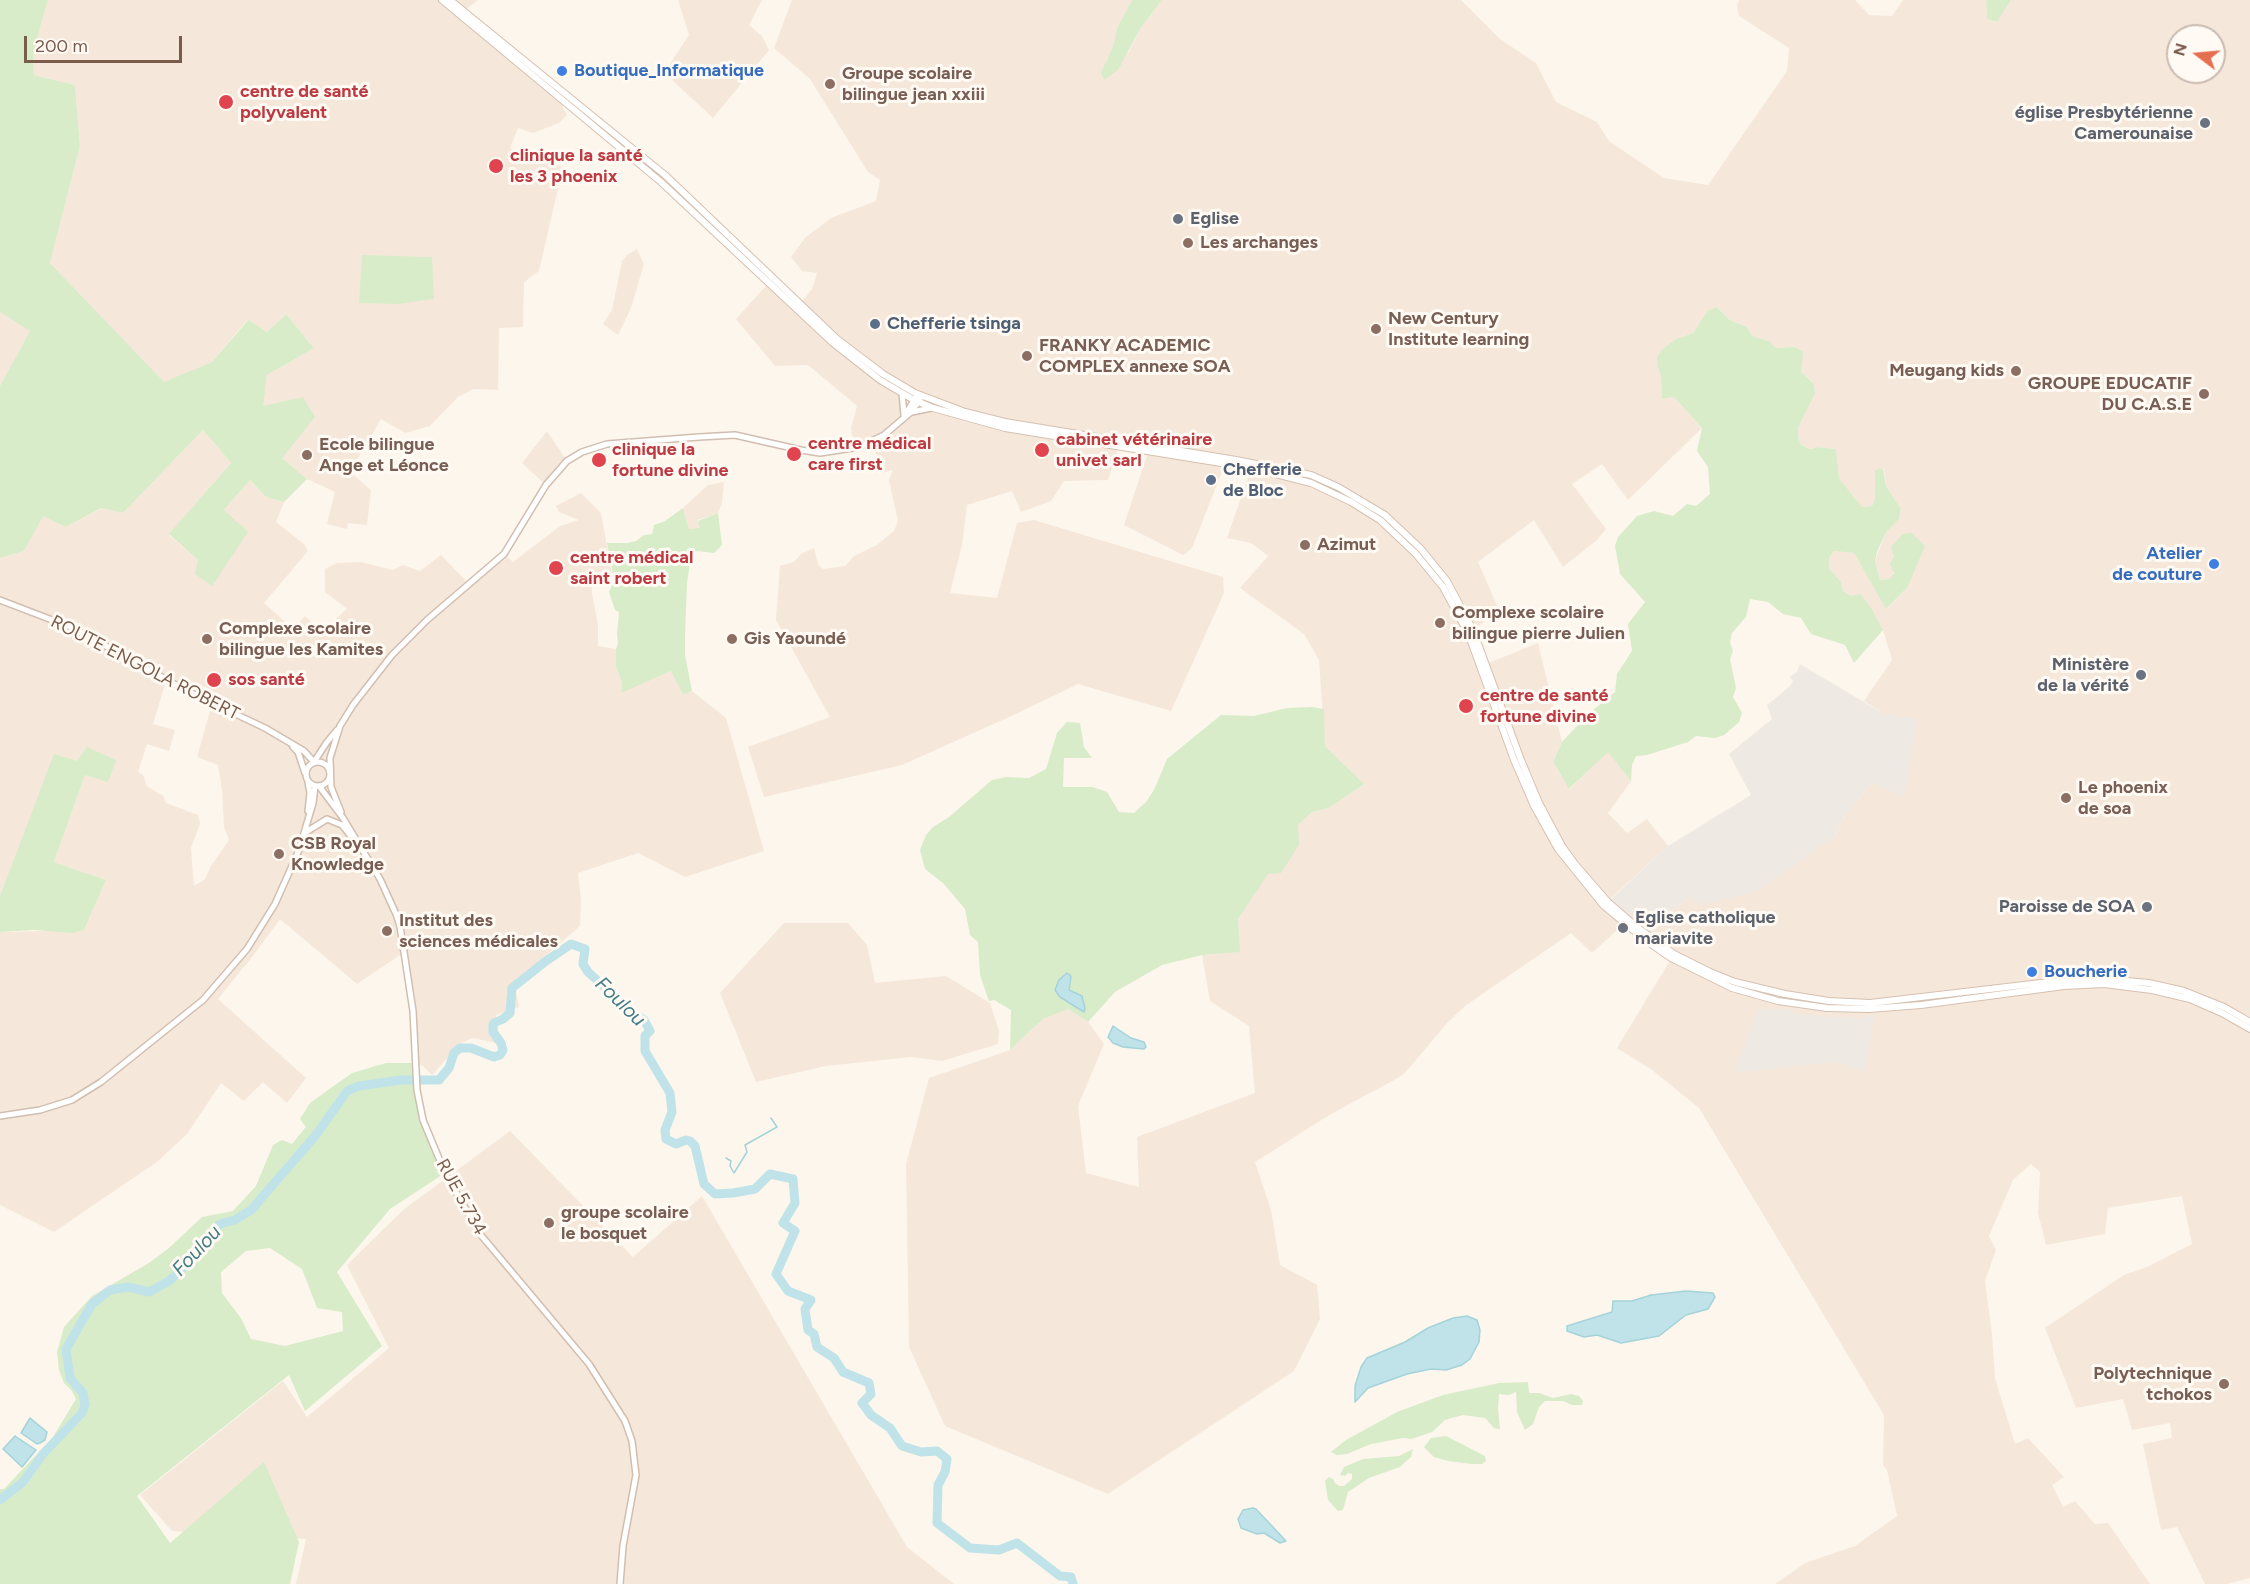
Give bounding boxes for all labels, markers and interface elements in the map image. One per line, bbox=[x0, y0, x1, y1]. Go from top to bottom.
scale bar bbox=[27, 24, 184, 62]
north arrow bbox=[2166, 24, 2226, 84]
text: 200 m bbox=[35, 35, 88, 57]
text: N bbox=[2169, 41, 2191, 58]
place label: Boutique_Informatique bbox=[574, 60, 764, 82]
place label: Groupe scolaire bilingue jean xxiii bbox=[842, 63, 985, 106]
marker: Boutique_Informatique bbox=[555, 64, 569, 78]
marker: Groupe scolaire bilingue jean xxiii bbox=[823, 77, 837, 91]
place label: centre de santé polyvalent bbox=[240, 81, 369, 124]
marker: centre de santé polyvalent bbox=[217, 93, 235, 111]
place label: église Presbytérienne Camerounaise bbox=[2015, 102, 2193, 144]
marker: église Presbytérienne Camerounaise bbox=[2198, 116, 2212, 130]
place label: clinique la santé les 3 phoenix bbox=[510, 145, 643, 188]
marker: clinique la santé les 3 phoenix bbox=[487, 157, 505, 175]
place label: Eglise bbox=[1190, 208, 1239, 230]
marker: Eglise bbox=[1171, 212, 1185, 226]
place label: Les archanges bbox=[1200, 232, 1318, 254]
marker: Les archanges bbox=[1181, 236, 1195, 250]
place label: New Century Institute learning bbox=[1388, 308, 1529, 350]
place label: Chefferie tsinga bbox=[887, 313, 1021, 335]
marker: Chefferie tsinga bbox=[868, 317, 882, 331]
marker: New Century Institute learning bbox=[1369, 322, 1383, 336]
place label: FRANKY ACADEMIC COMPLEX annexe SOA bbox=[1039, 335, 1230, 378]
marker: FRANKY ACADEMIC COMPLEX annexe SOA bbox=[1020, 349, 1034, 363]
place label: Meugang kids bbox=[1889, 360, 2004, 382]
marker: Meugang kids bbox=[2009, 364, 2023, 378]
place label: GROUPE EDUCATIF DU C.A.S.E bbox=[2028, 373, 2192, 416]
marker: GROUPE EDUCATIF DU C.A.S.E bbox=[2197, 387, 2211, 401]
place label: cabinet vétérinaire univet sarl bbox=[1056, 429, 1212, 472]
place label: centre médical care first bbox=[808, 433, 931, 476]
place label: Ecole bilingue Ange et Léonce bbox=[319, 434, 449, 476]
place label: clinique la fortune divine bbox=[612, 439, 728, 482]
marker: cabinet vétérinaire univet sarl bbox=[1033, 441, 1051, 459]
marker: centre médical care first bbox=[785, 445, 803, 463]
marker: Ecole bilingue Ange et Léonce bbox=[300, 448, 314, 462]
marker: clinique la fortune divine bbox=[590, 451, 608, 469]
place label: Chefferie de Bloc bbox=[1223, 459, 1302, 502]
marker: Chefferie de Bloc bbox=[1204, 473, 1218, 487]
place label: Azimut bbox=[1317, 534, 1376, 556]
marker: Azimut bbox=[1298, 538, 1312, 552]
place label: Atelier de couture bbox=[2112, 543, 2202, 586]
place label: centre médical saint robert bbox=[570, 547, 693, 590]
marker: Atelier de couture bbox=[2207, 557, 2221, 571]
marker: centre médical saint robert bbox=[547, 559, 565, 577]
place label: Complexe scolaire bilingue pierre Julien bbox=[1452, 602, 1625, 644]
street label: ROUTE ENGOLA ROBERT bbox=[47, 611, 243, 725]
marker: Complexe scolaire bilingue pierre Julien bbox=[1433, 616, 1447, 630]
place label: Complexe scolaire bilingue les Kamites bbox=[219, 618, 383, 660]
place label: Gis Yaoundé bbox=[744, 628, 846, 650]
marker: Complexe scolaire bilingue les Kamites bbox=[200, 632, 214, 646]
marker: Gis Yaoundé bbox=[725, 632, 739, 646]
place label: Ministère de la vérité bbox=[2037, 654, 2129, 696]
marker: Ministère de la vérité bbox=[2134, 668, 2148, 682]
place label: sos santé bbox=[228, 669, 305, 691]
marker: sos santé bbox=[205, 671, 223, 689]
place label: centre de santé fortune divine bbox=[1480, 685, 1609, 728]
marker: centre de santé fortune divine bbox=[1457, 697, 1475, 715]
place label: Le phoenix de soa bbox=[2078, 777, 2168, 820]
marker: Le phoenix de soa bbox=[2059, 791, 2073, 805]
place label: CSB Royal Knowledge bbox=[291, 833, 384, 876]
marker: CSB Royal Knowledge bbox=[272, 847, 286, 861]
place label: Paroisse de SOA bbox=[1999, 896, 2135, 918]
marker: Paroisse de SOA bbox=[2140, 900, 2154, 914]
place label: Eglise catholique mariavite bbox=[1635, 907, 1776, 950]
place label: Institut des sciences médicales bbox=[399, 910, 558, 952]
marker: Eglise catholique mariavite bbox=[1616, 921, 1630, 935]
marker: Institut des sciences médicales bbox=[380, 924, 394, 938]
place label: Boucherie bbox=[2044, 961, 2127, 983]
marker: Boucherie bbox=[2025, 965, 2039, 979]
water label: Foulou bbox=[590, 972, 650, 1032]
street label: RUE 5.734 bbox=[431, 1155, 491, 1239]
place label: groupe scolaire le bosquet bbox=[561, 1202, 689, 1244]
marker: groupe scolaire le bosquet bbox=[542, 1216, 556, 1230]
water label: Foulou bbox=[168, 1221, 226, 1281]
place label: Polytechnique tchokos bbox=[2093, 1363, 2212, 1406]
marker: Polytechnique tchokos bbox=[2217, 1377, 2231, 1391]

